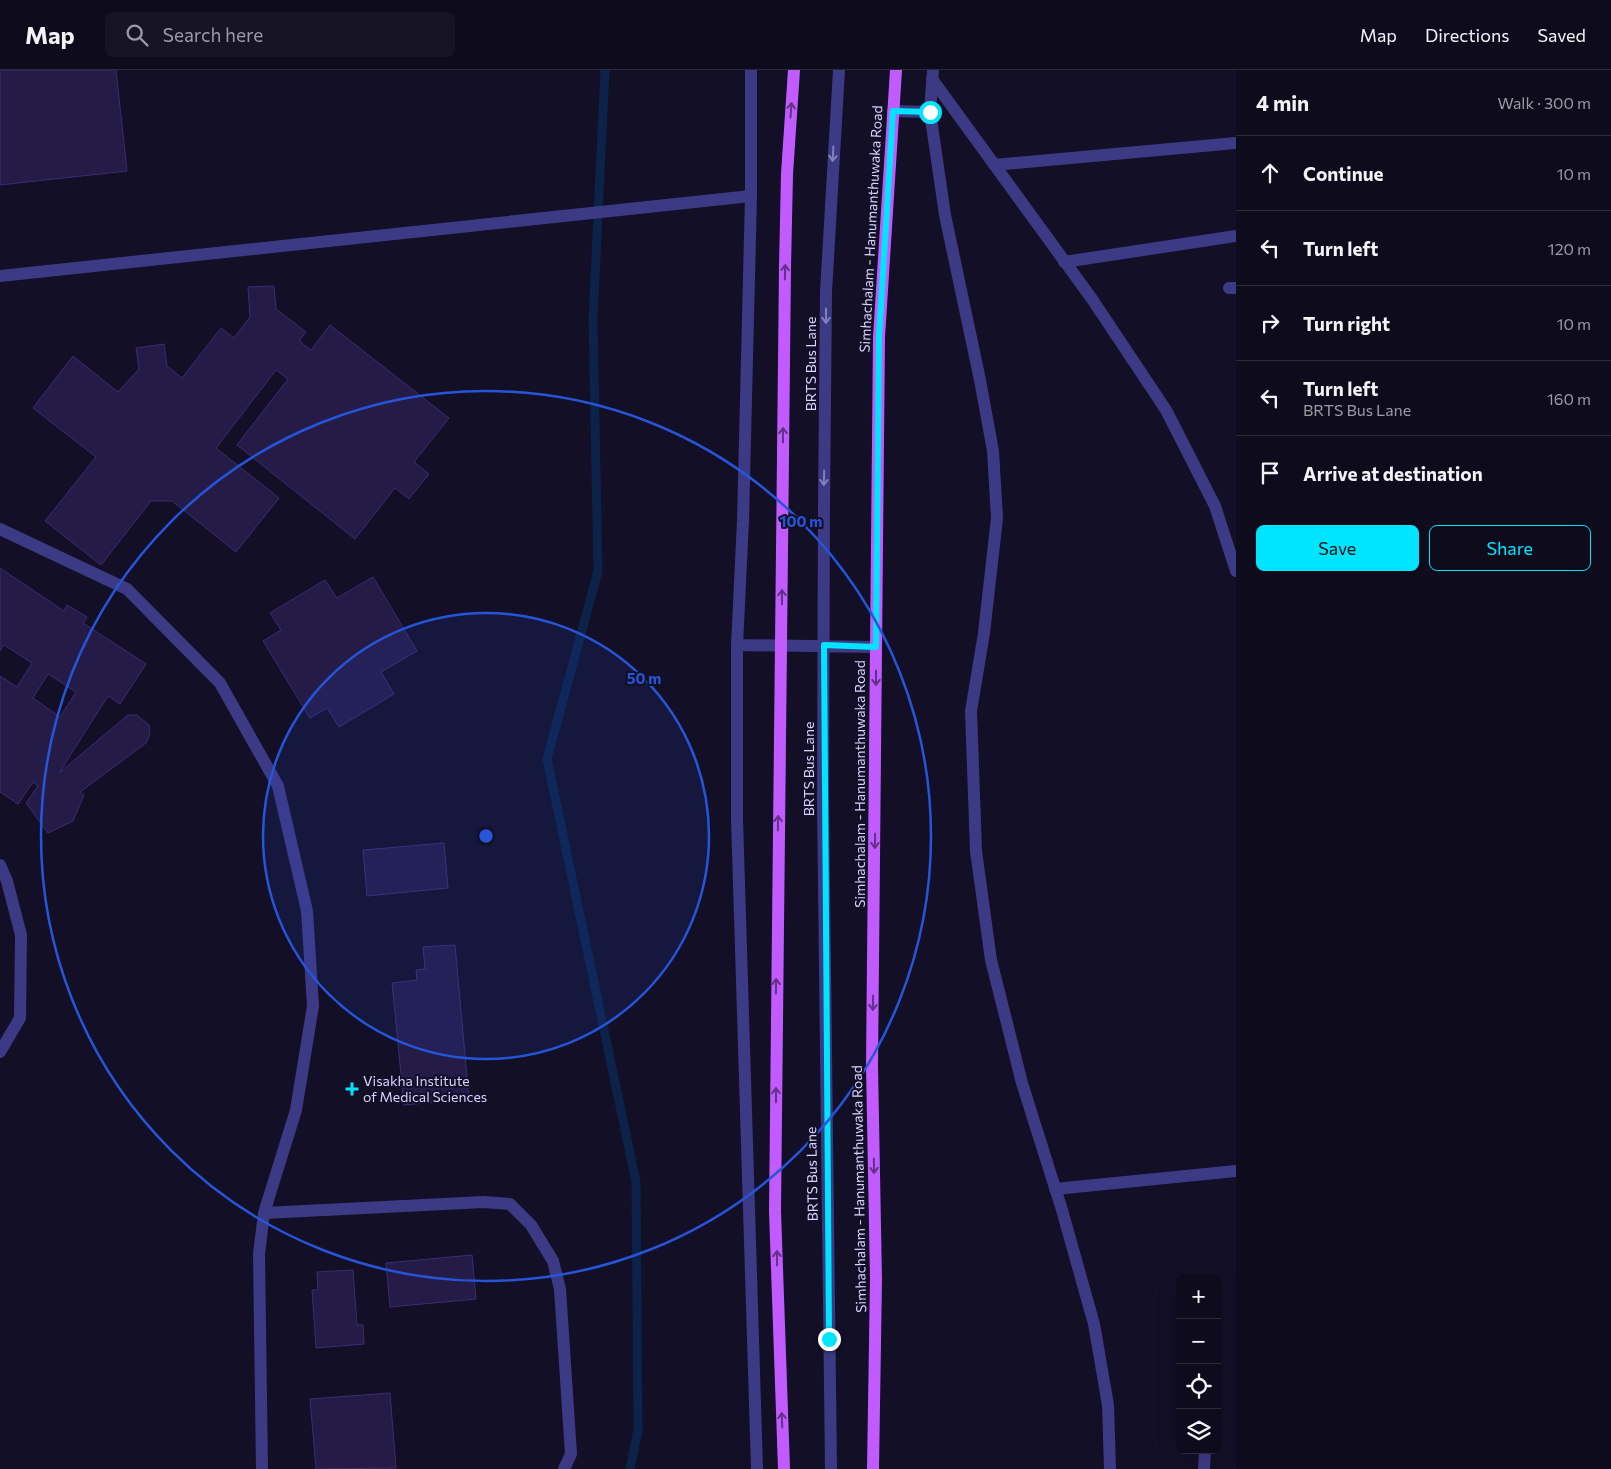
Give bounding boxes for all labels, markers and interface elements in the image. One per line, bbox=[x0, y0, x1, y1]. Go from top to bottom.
search box bbox=[105, 12, 455, 57]
text: Map bbox=[25, 20, 75, 49]
icon: search bbox=[123, 21, 151, 49]
text: Search here bbox=[163, 23, 263, 46]
text: Map bbox=[1360, 24, 1397, 46]
text: Directions bbox=[1425, 24, 1509, 46]
text: Saved bbox=[1537, 24, 1586, 46]
text: 4 min bbox=[1256, 90, 1309, 115]
text: Walk · 300 m bbox=[1497, 93, 1591, 112]
route start bbox=[919, 101, 942, 124]
one-way arrow bbox=[786, 102, 796, 118]
street label: Simhachalam - Hanumanthuwaka Road bbox=[856, 105, 885, 353]
one-way arrow bbox=[829, 145, 838, 161]
icon: ahead bbox=[1256, 159, 1284, 187]
text: Continue bbox=[1303, 162, 1383, 185]
text: 10 m bbox=[1557, 164, 1591, 183]
icon: left bbox=[1256, 234, 1284, 262]
text: Turn left bbox=[1303, 237, 1378, 260]
text: 120 m bbox=[1548, 239, 1591, 258]
one-way arrow bbox=[780, 265, 789, 281]
one-way arrow bbox=[821, 308, 831, 324]
icon: right bbox=[1256, 309, 1284, 337]
text: Turn right bbox=[1303, 312, 1390, 335]
text: 10 m bbox=[1557, 314, 1591, 333]
street label: BRTS Bus Lane bbox=[802, 317, 819, 411]
text: Turn left bbox=[1303, 377, 1378, 400]
icon: left bbox=[1256, 384, 1284, 412]
text: 160 m bbox=[1547, 389, 1591, 408]
text: BRTS Bus Lane bbox=[1303, 400, 1411, 419]
one-way arrow bbox=[778, 427, 788, 444]
icon: arrive bbox=[1256, 459, 1284, 487]
text: Arrive at destination bbox=[1303, 462, 1483, 485]
one-way arrow bbox=[820, 470, 829, 486]
text: 100 m bbox=[780, 512, 822, 530]
button: Save bbox=[1256, 525, 1419, 571]
button: Share bbox=[1429, 525, 1591, 571]
one-way arrow bbox=[777, 590, 787, 606]
street label: Simhachalam - Hanumanthuwaka Road bbox=[851, 660, 868, 908]
text: 50 m bbox=[627, 669, 661, 687]
one-way arrow bbox=[871, 670, 881, 686]
street label: BRTS Bus Lane bbox=[800, 722, 817, 816]
one-way arrow bbox=[773, 815, 783, 832]
centre of rings bbox=[477, 827, 495, 845]
one-way arrow bbox=[870, 832, 880, 848]
one-way arrow bbox=[771, 978, 781, 994]
one-way arrow bbox=[868, 994, 878, 1011]
street label: Simhachalam - Hanumanthuwaka Road bbox=[848, 1065, 869, 1313]
place label: Visakha Institute of Medical Sciences bbox=[363, 1072, 487, 1105]
marker: Visakha Institute of Medical Sciences bbox=[345, 1082, 359, 1096]
one-way arrow bbox=[771, 1088, 781, 1104]
street label: BRTS Bus Lane bbox=[802, 1127, 821, 1221]
one-way arrow bbox=[869, 1157, 879, 1173]
one-way arrow bbox=[772, 1250, 781, 1266]
map controls bbox=[1176, 1274, 1221, 1454]
button: + bbox=[1176, 1274, 1221, 1319]
button: − bbox=[1176, 1319, 1221, 1364]
route end bbox=[818, 1328, 841, 1351]
button: locate bbox=[1176, 1364, 1221, 1409]
button: layers bbox=[1176, 1409, 1221, 1454]
one-way arrow bbox=[777, 1413, 786, 1429]

